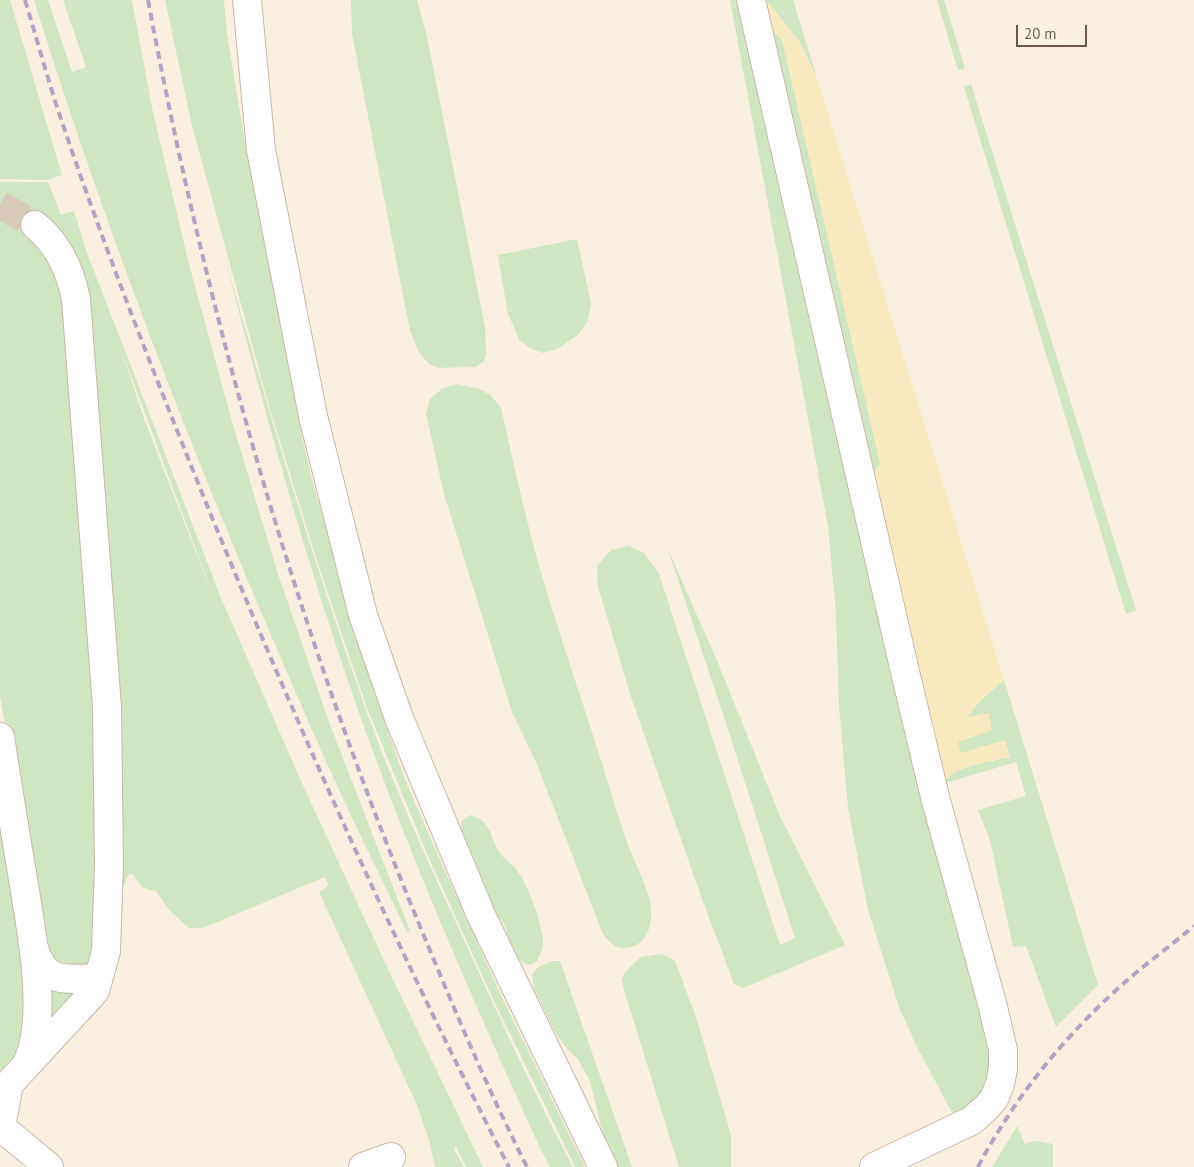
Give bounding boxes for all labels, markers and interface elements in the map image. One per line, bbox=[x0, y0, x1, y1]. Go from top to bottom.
scale bar bbox=[1019, 15, 1090, 47]
text: 20 m bbox=[1024, 24, 1057, 43]

